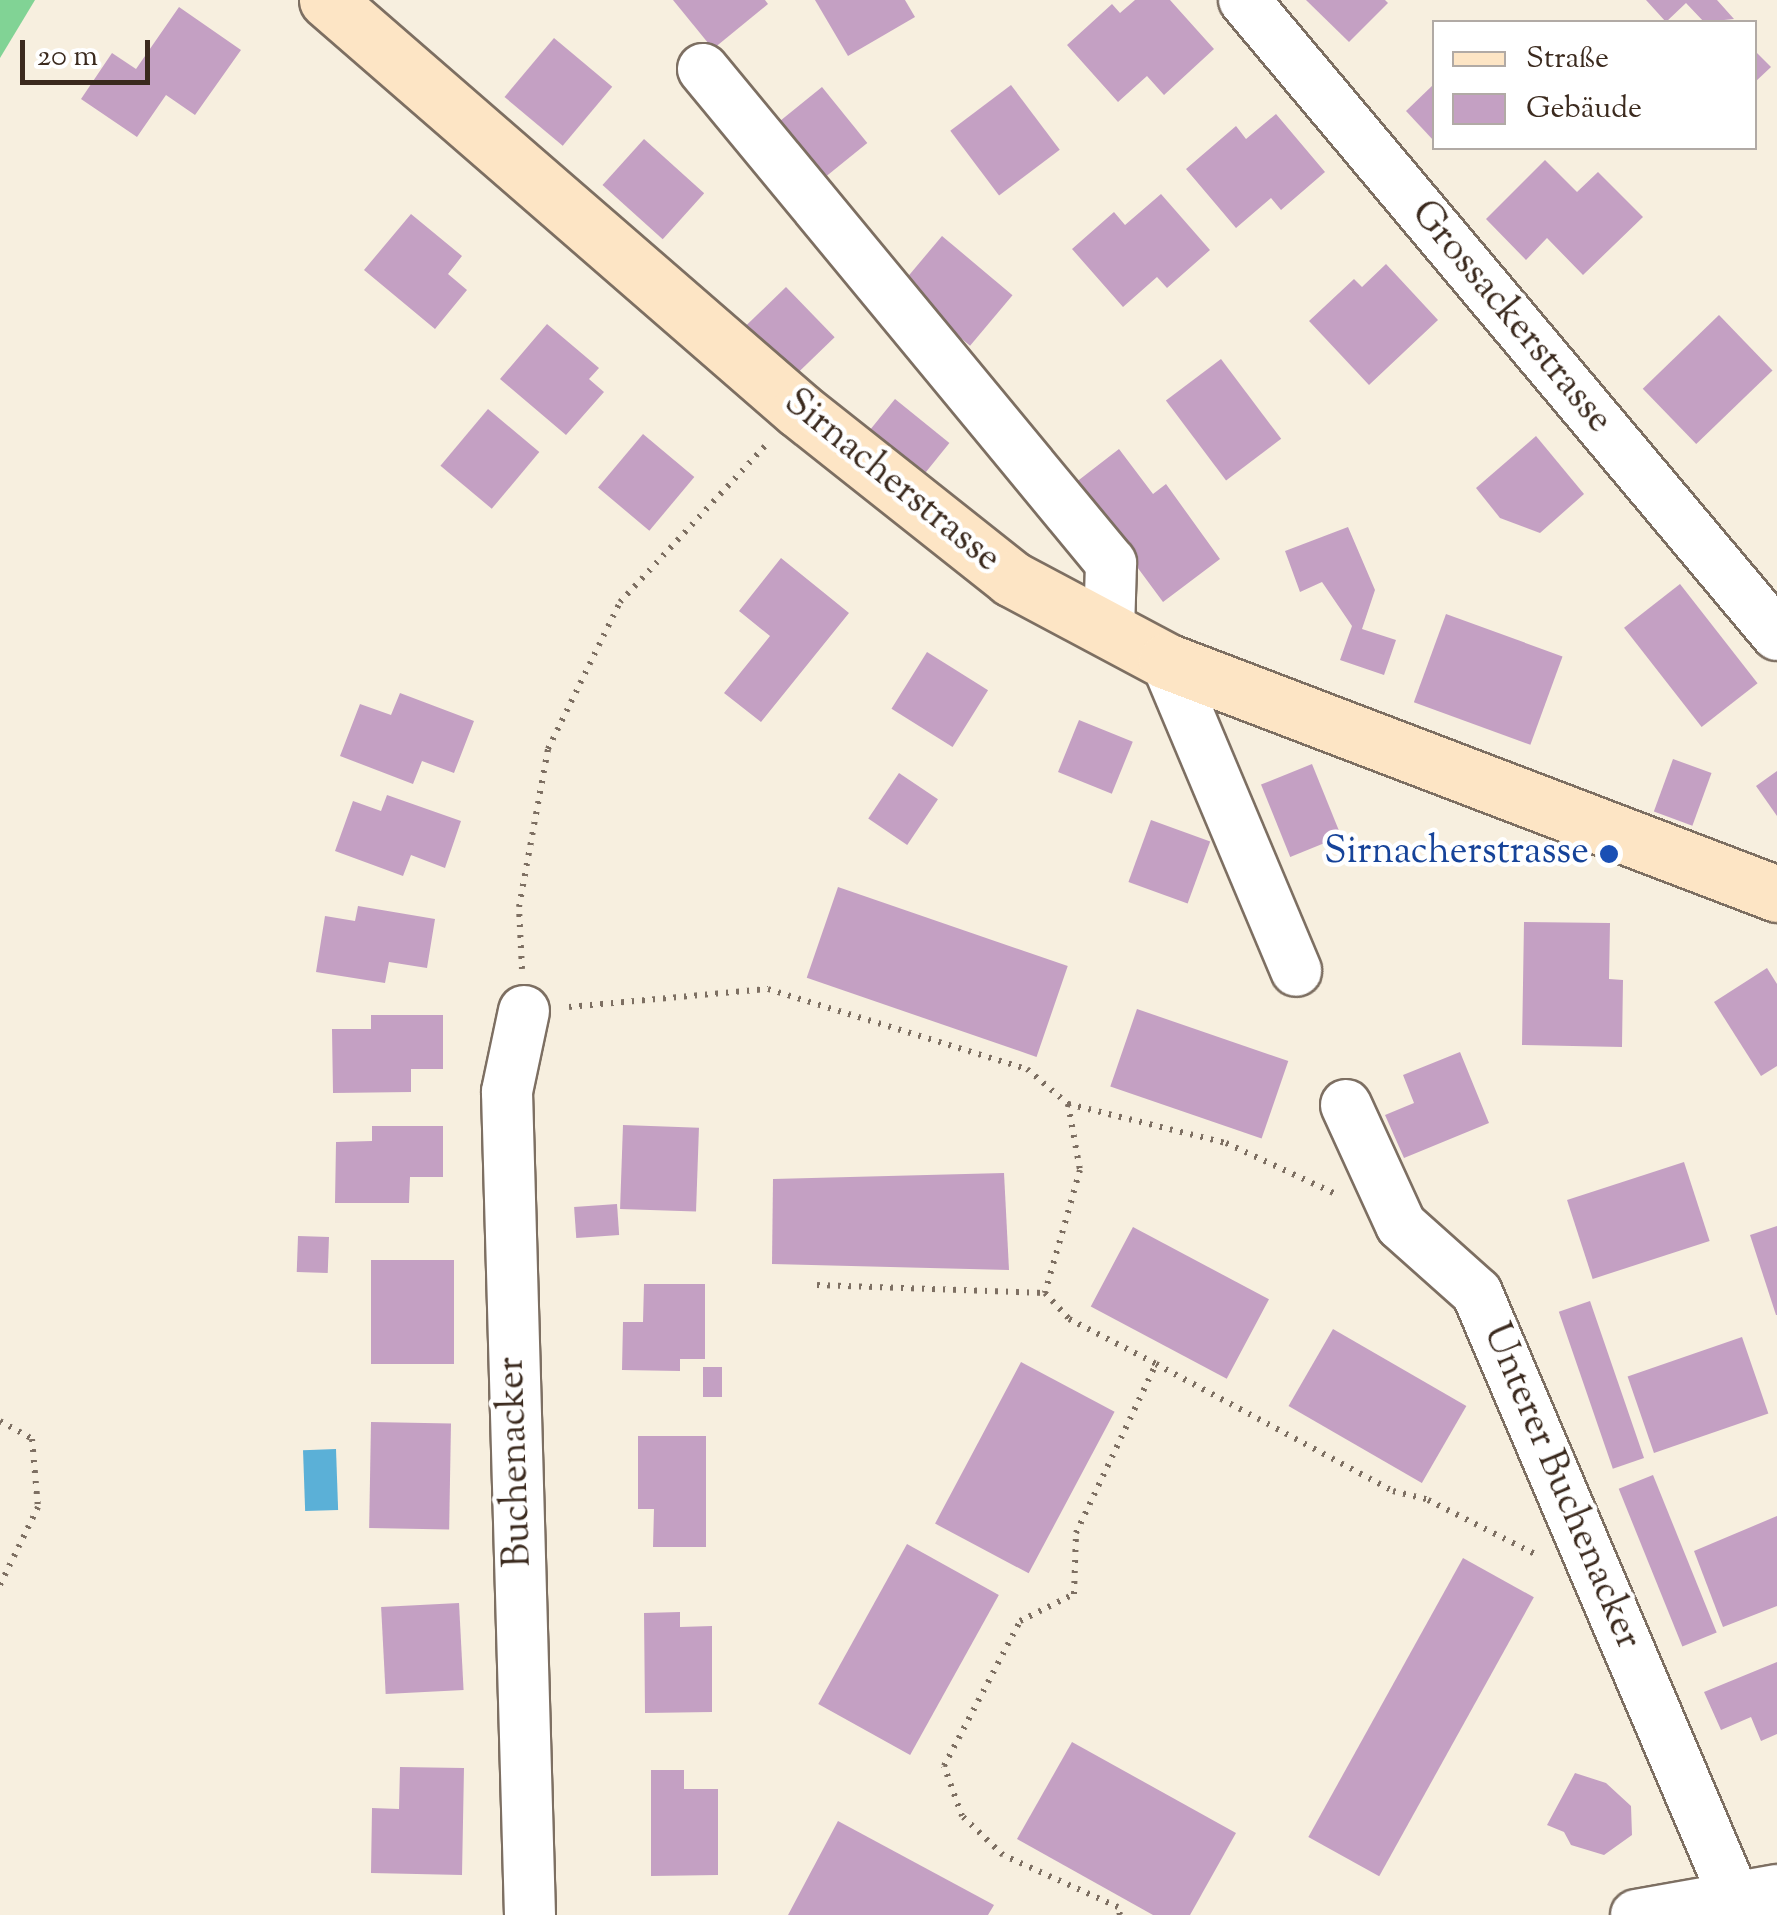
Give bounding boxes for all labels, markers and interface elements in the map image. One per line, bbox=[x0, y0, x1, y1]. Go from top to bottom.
scale bar bbox=[25, 20, 155, 82]
legend bbox=[1432, 20, 1757, 150]
text: 20 m bbox=[37, 36, 98, 79]
text: Straße bbox=[1526, 38, 1609, 81]
text: Gebäude bbox=[1526, 88, 1642, 131]
street label: Grossackerstrasse bbox=[1400, 193, 1620, 443]
street label: Sirnacherstrasse bbox=[774, 381, 1008, 583]
place label: Sirnacherstrasse bbox=[1324, 831, 1589, 877]
marker: Sirnacherstrasse bbox=[1598, 843, 1620, 865]
street label: Unterer Buchenacker bbox=[1471, 1318, 1649, 1656]
street label: Buchenacker bbox=[491, 1356, 543, 1568]

